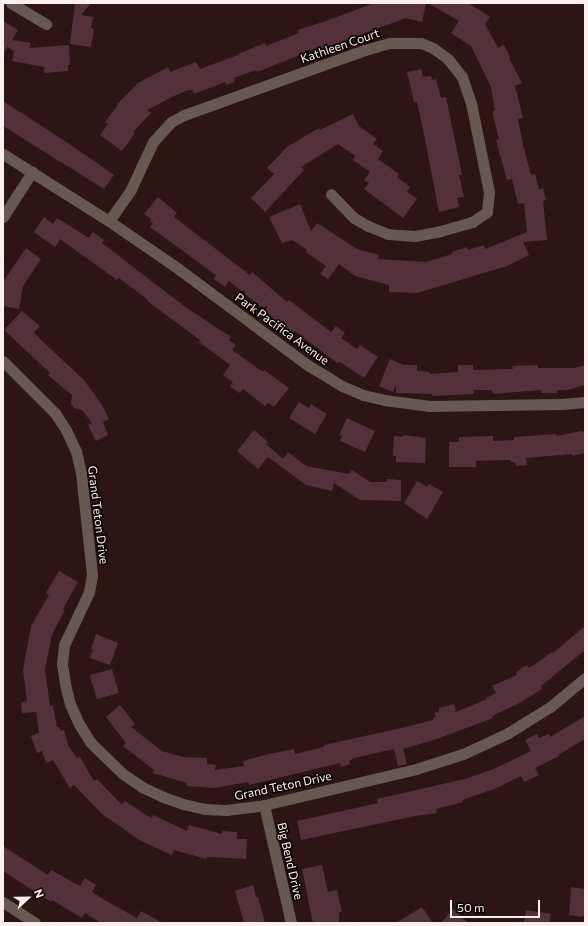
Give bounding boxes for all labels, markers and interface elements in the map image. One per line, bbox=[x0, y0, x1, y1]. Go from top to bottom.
street label: Kathleen Court bbox=[299, 26, 381, 66]
street label: Park Pacifica Avenue bbox=[232, 290, 332, 368]
street label: Grand Teton Drive bbox=[85, 465, 111, 565]
street label: Grand Teton Drive bbox=[233, 769, 333, 803]
street label: Big Bend Drive bbox=[274, 821, 306, 901]
north arrow bbox=[8, 878, 48, 918]
text: N bbox=[32, 887, 47, 900]
scale bar bbox=[452, 892, 542, 918]
text: 50 m bbox=[457, 900, 485, 914]

